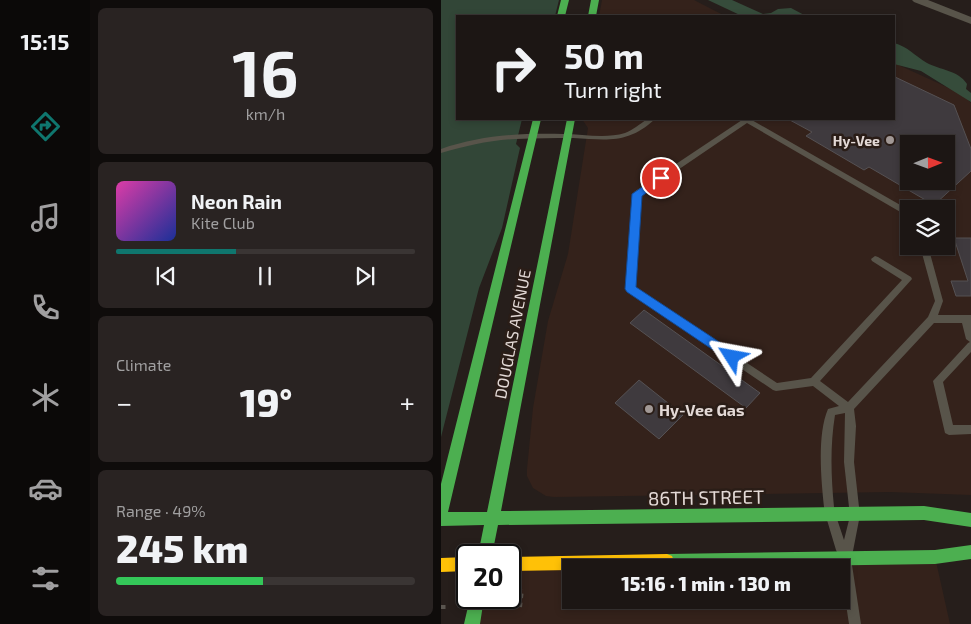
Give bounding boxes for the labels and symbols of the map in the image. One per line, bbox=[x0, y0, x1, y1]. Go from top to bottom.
place label: Hy-Vee bbox=[833, 132, 880, 149]
marker: Hy-Vee bbox=[884, 134, 896, 146]
north arrow bbox=[900, 135, 955, 190]
pin bbox=[640, 157, 682, 199]
street label: DOUGLAS AVENUE bbox=[490, 268, 534, 400]
position arrow bbox=[705, 330, 757, 382]
place label: Hy-Vee Gas bbox=[659, 400, 744, 420]
marker: Hy-Vee Gas bbox=[643, 403, 655, 415]
street label: 86TH STREET bbox=[648, 484, 764, 510]
speed limit sign: 20 bbox=[456, 544, 521, 609]

